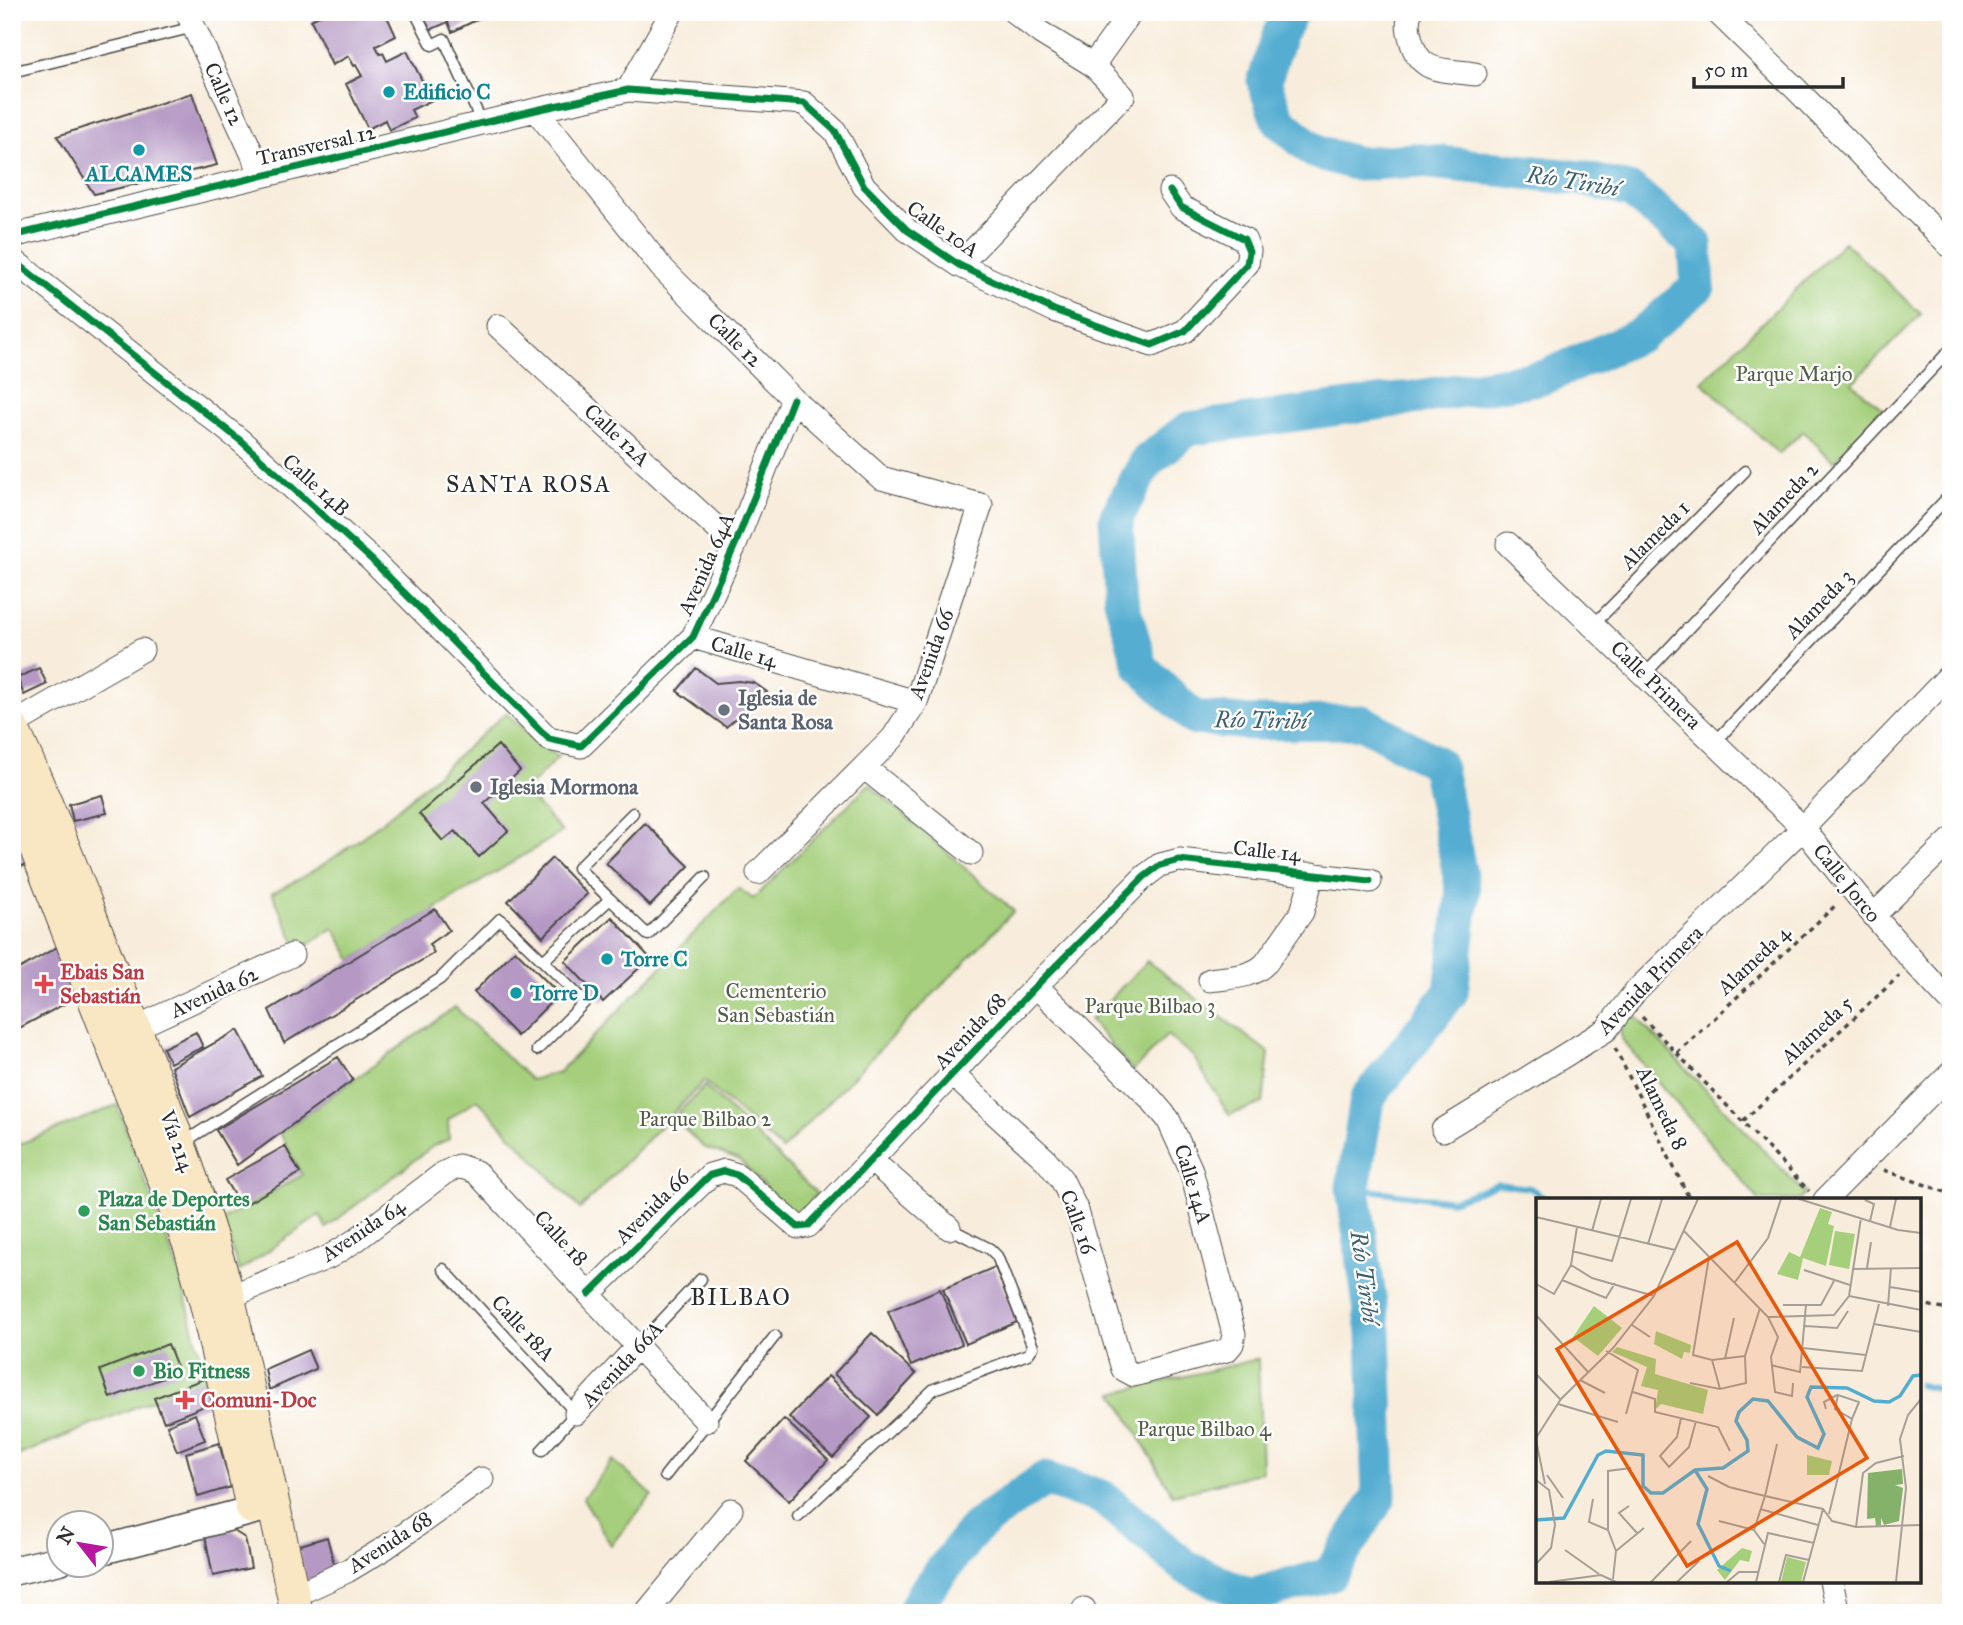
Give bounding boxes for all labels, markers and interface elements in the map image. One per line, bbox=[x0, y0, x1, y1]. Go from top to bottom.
scale bar bbox=[1694, 46, 1842, 90]
text: 50 m bbox=[1704, 57, 1749, 83]
street label: Calle 12 bbox=[199, 58, 250, 130]
place label: Edificio C bbox=[403, 79, 491, 105]
marker: Edificio C bbox=[381, 84, 397, 100]
street label: Transversal 12 bbox=[254, 119, 379, 171]
marker: ALCAMES bbox=[131, 142, 147, 158]
water label: Río Tiribí bbox=[1524, 160, 1625, 203]
place label: ALCAMES bbox=[84, 161, 192, 187]
street label: Calle 10A bbox=[902, 195, 984, 263]
street label: Calle 12 bbox=[702, 307, 768, 373]
park label: Parque Marjo bbox=[1735, 361, 1853, 387]
street label: Calle 12A bbox=[579, 398, 655, 472]
street label: Calle 14B bbox=[277, 448, 355, 522]
street label: Alameda 2 bbox=[1743, 456, 1824, 540]
district label: SANTA ROSA bbox=[446, 470, 612, 498]
street label: Alameda 1 bbox=[1614, 495, 1695, 576]
street label: Avenida 64A bbox=[671, 509, 740, 620]
street label: Alameda 3 bbox=[1779, 564, 1859, 645]
street label: Avenida 66 bbox=[902, 604, 960, 704]
street label: Calle 14 bbox=[708, 630, 781, 674]
street label: Calle Primera bbox=[1605, 635, 1707, 735]
place label: Iglesia de Santa Rosa bbox=[738, 685, 834, 735]
marker: Iglesia de Santa Rosa bbox=[716, 702, 732, 718]
water label: Río Tiribí bbox=[1213, 705, 1312, 735]
place label: Iglesia Mormona bbox=[490, 774, 639, 800]
marker: Iglesia Mormona bbox=[468, 779, 484, 795]
street label: Calle 14 bbox=[1232, 835, 1303, 868]
street label: Calle Jorco bbox=[1807, 838, 1887, 928]
street label: Alameda 4 bbox=[1711, 919, 1797, 1001]
street label: Avenida Primera bbox=[1591, 920, 1709, 1041]
place label: Torre C bbox=[620, 946, 688, 972]
marker: Torre C bbox=[599, 951, 615, 967]
place label: Ebais San Sebastián bbox=[60, 959, 145, 1009]
street label: Avenida 62 bbox=[165, 960, 263, 1024]
marker: Ebais San Sebastián bbox=[34, 974, 54, 994]
park label: Cementerio San Sebastián bbox=[717, 978, 835, 1028]
place label: Torre D bbox=[529, 980, 599, 1006]
marker: Torre D bbox=[508, 985, 524, 1001]
street label: Avenida 68 bbox=[927, 987, 1012, 1075]
street label: Alameda 5 bbox=[1775, 990, 1858, 1070]
park label: Parque Bilbao 3 bbox=[1085, 993, 1215, 1019]
street label: Alameda 8 bbox=[1630, 1061, 1693, 1154]
street label: Vía 214 bbox=[154, 1106, 201, 1177]
park label: Parque Bilbao 2 bbox=[639, 1106, 772, 1132]
street label: Calle 14A bbox=[1169, 1141, 1217, 1227]
street label: Avenida 66 bbox=[609, 1164, 695, 1250]
place label: Plaza de Deportes San Sebastián bbox=[98, 1186, 250, 1236]
street label: Calle 16 bbox=[1054, 1186, 1102, 1259]
street label: Avenida 64 bbox=[315, 1192, 411, 1268]
inset map bbox=[1536, 1198, 1921, 1583]
marker: Plaza de Deportes San Sebastián bbox=[76, 1203, 92, 1219]
street label: Calle 18 bbox=[529, 1205, 593, 1271]
water label: Río Tiribí bbox=[1345, 1228, 1386, 1329]
district label: BILBAO bbox=[690, 1283, 792, 1311]
street label: Calle 18A bbox=[486, 1289, 560, 1367]
street label: Avenida 66A bbox=[575, 1315, 669, 1413]
place label: Bio Fitness bbox=[153, 1358, 250, 1384]
marker: Bio Fitness bbox=[131, 1363, 147, 1379]
place label: Comuni-Doc bbox=[201, 1387, 317, 1413]
marker: Comuni-Doc bbox=[175, 1390, 195, 1410]
park label: Parque Bilbao 4 bbox=[1137, 1416, 1272, 1442]
street label: Avenida 68 bbox=[342, 1505, 437, 1579]
north arrow bbox=[46, 1510, 116, 1580]
text: N bbox=[52, 1523, 80, 1548]

